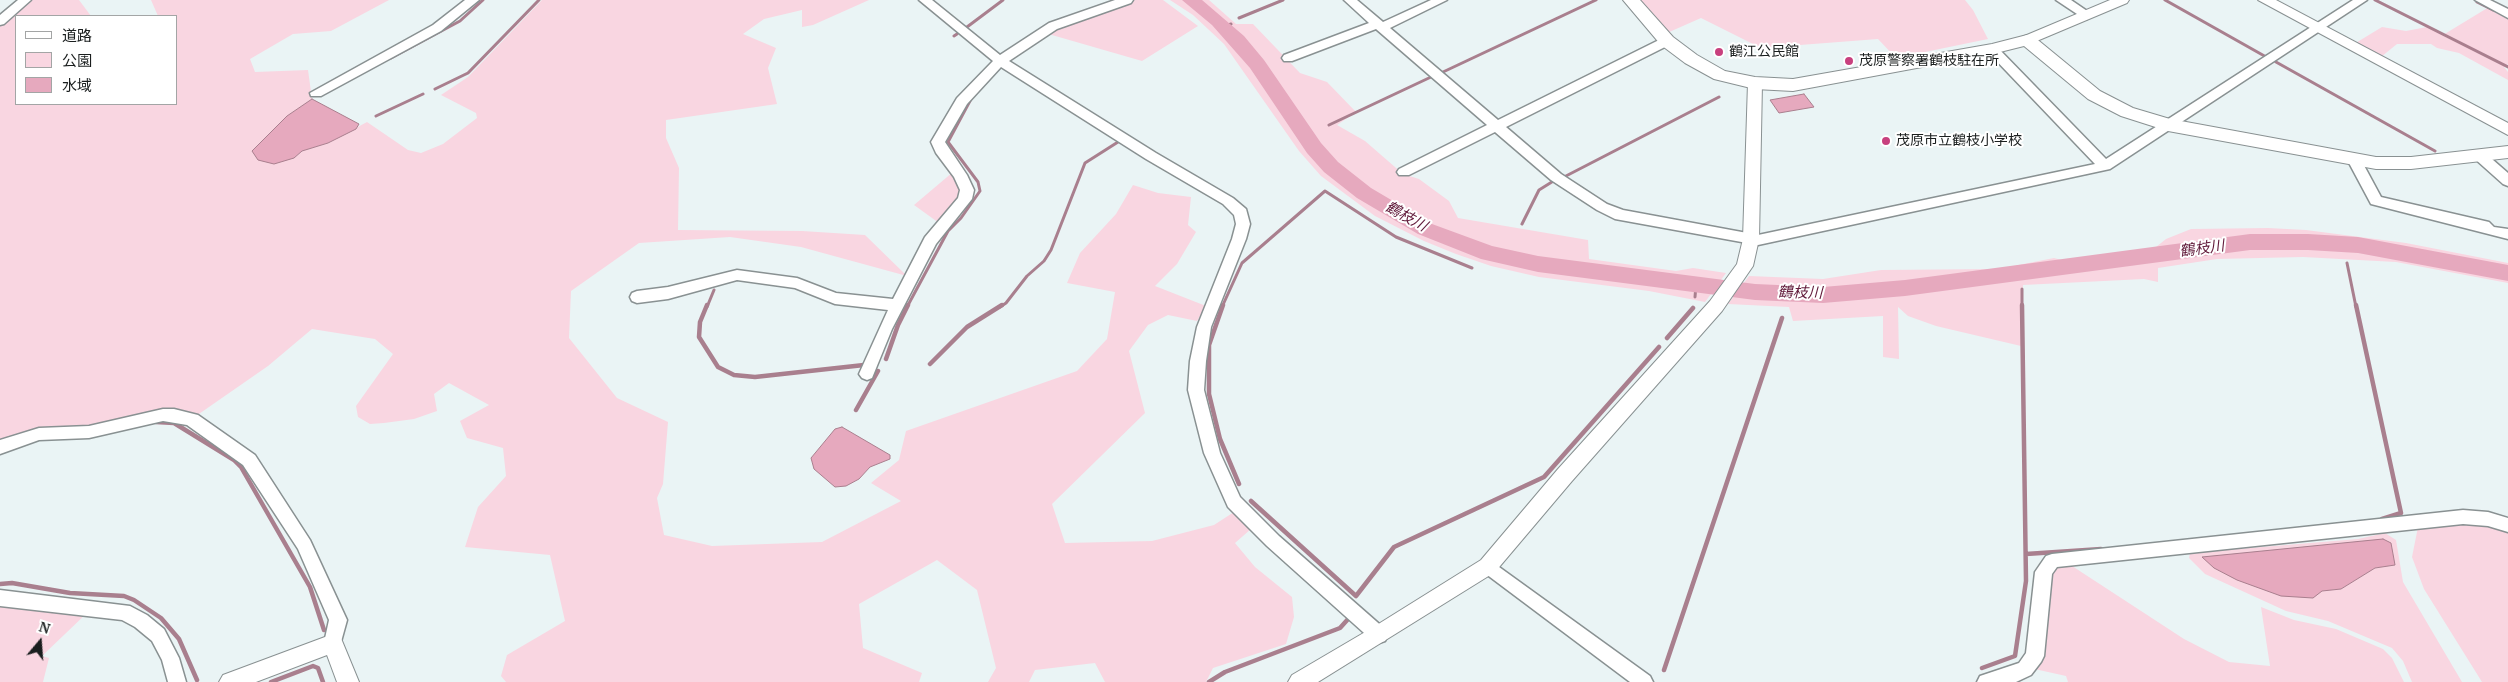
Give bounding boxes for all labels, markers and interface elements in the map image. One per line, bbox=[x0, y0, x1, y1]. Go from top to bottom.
legend bbox=[15, 15, 178, 105]
text: 道路 bbox=[62, 25, 92, 45]
place label: 鶴江公民館 bbox=[1729, 44, 1799, 60]
marker: 鶴江公民館 bbox=[1713, 46, 1725, 58]
text: 公園 bbox=[62, 50, 92, 70]
place label: 茂原警察署鶴枝駐在所 bbox=[1859, 53, 1999, 69]
marker: 茂原警察署鶴枝駐在所 bbox=[1843, 55, 1855, 67]
text: 水域 bbox=[62, 75, 92, 95]
place label: 茂原市立鶴枝小学校 bbox=[1896, 133, 2022, 149]
marker: 茂原市立鶴枝小学校 bbox=[1880, 135, 1892, 147]
water label: 鶴枝川 bbox=[1382, 198, 1430, 236]
water label: 鶴枝川 bbox=[2178, 237, 2226, 261]
water label: 鶴枝川 bbox=[1777, 284, 1823, 302]
north arrow bbox=[15, 617, 65, 667]
text: N bbox=[37, 617, 53, 638]

